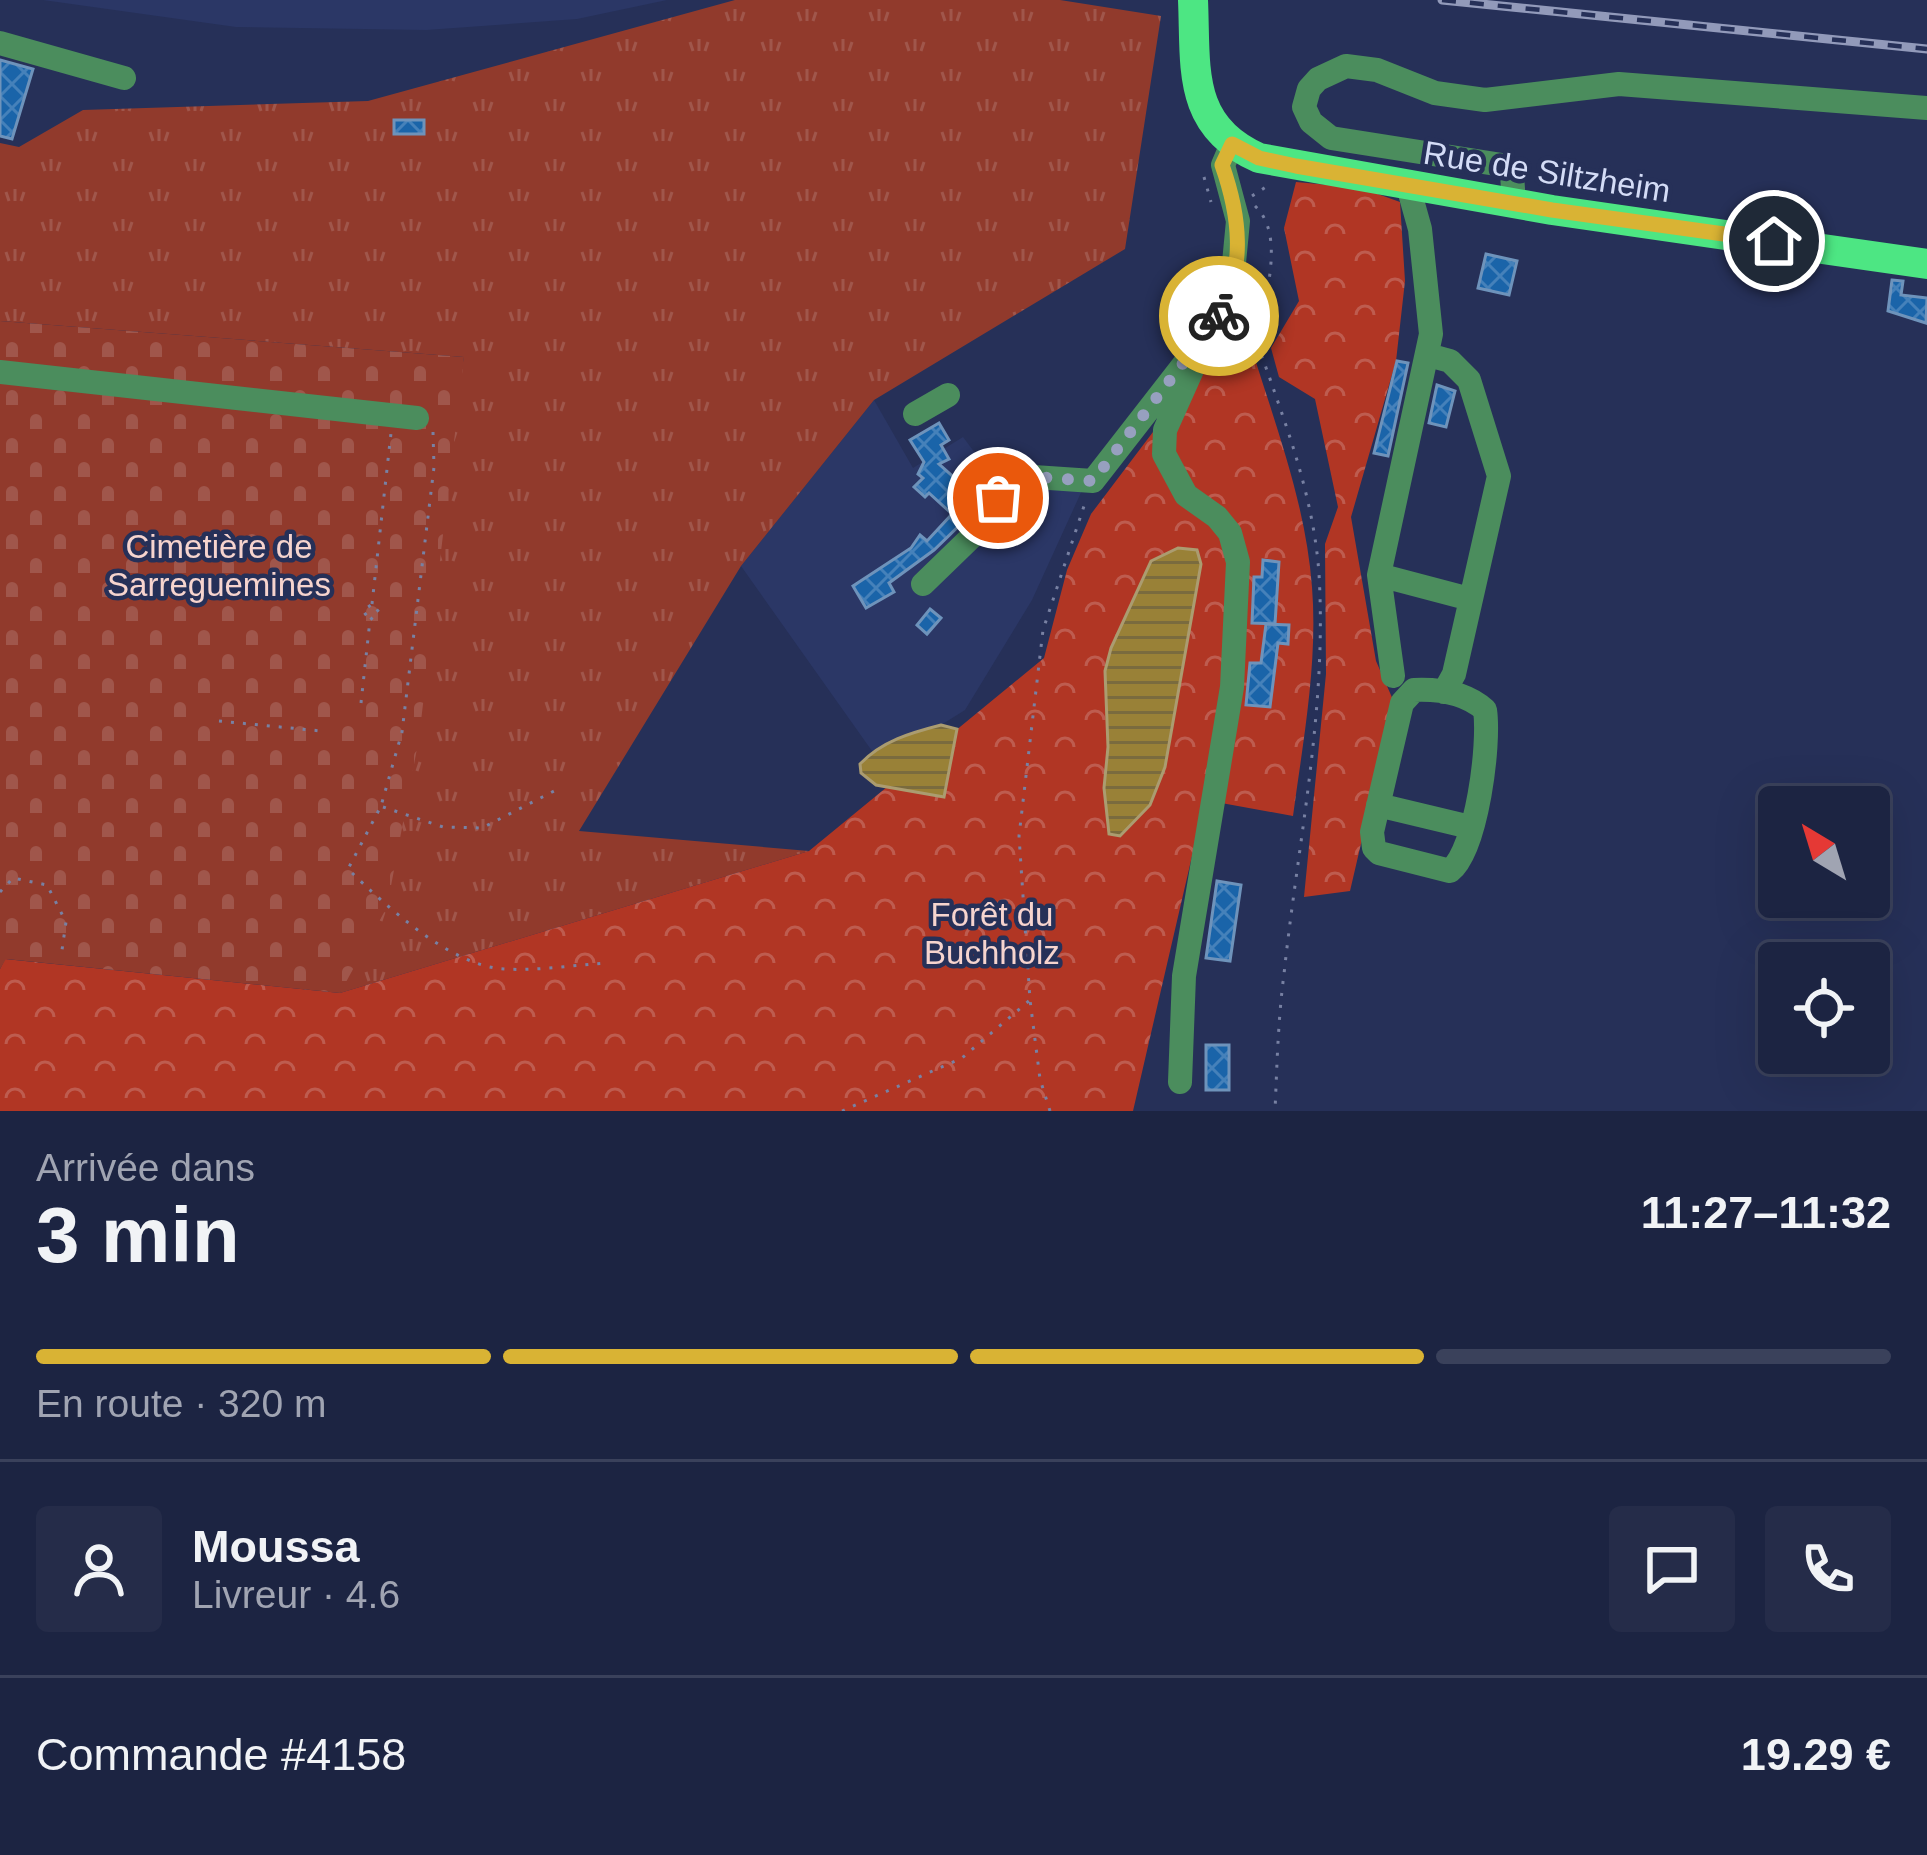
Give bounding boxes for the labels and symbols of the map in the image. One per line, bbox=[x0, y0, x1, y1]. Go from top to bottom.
street label: Rue de Siltzheim bbox=[1421, 134, 1673, 209]
pin bbox=[1723, 190, 1825, 292]
courier bbox=[1159, 256, 1279, 376]
pin bbox=[947, 447, 1049, 549]
park label: Cimetière de Sarreguemines bbox=[107, 528, 331, 603]
north arrow bbox=[1758, 786, 1890, 918]
park label: Forêt du Buchholz bbox=[924, 896, 1060, 971]

